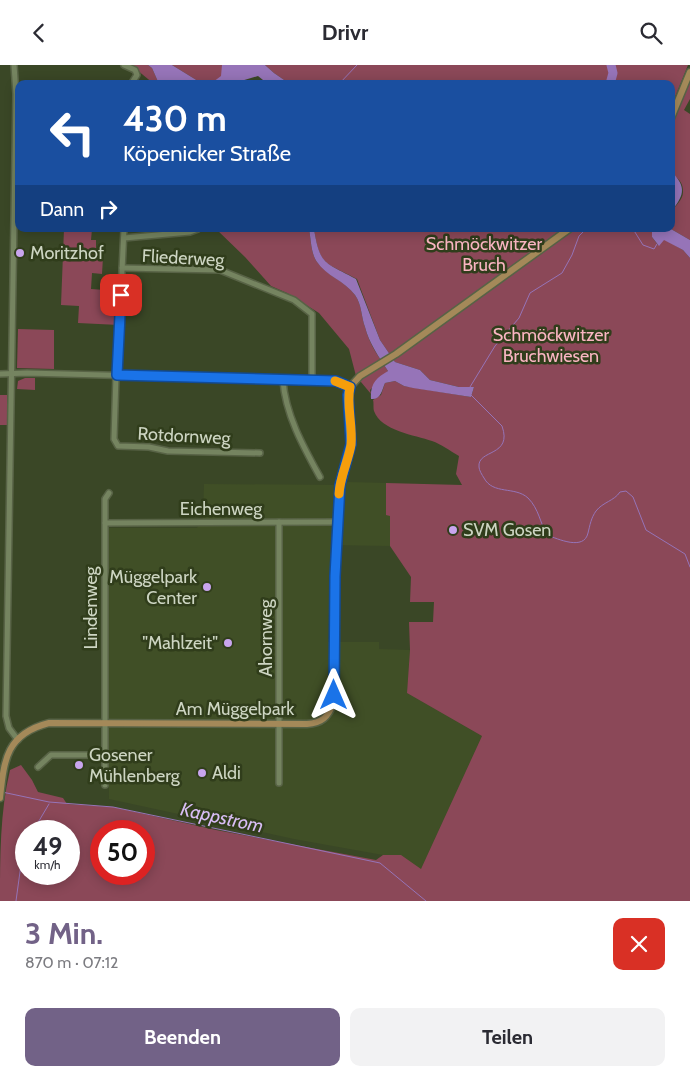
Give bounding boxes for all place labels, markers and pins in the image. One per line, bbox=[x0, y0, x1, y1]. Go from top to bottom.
place label: Moritzhof bbox=[30, 242, 104, 264]
marker: Moritzhof bbox=[14, 247, 26, 259]
pin bbox=[100, 274, 142, 316]
place label: SVM Gosen bbox=[463, 519, 551, 541]
marker: SVM Gosen bbox=[447, 524, 459, 536]
place label: Müggelpark Center bbox=[109, 566, 198, 609]
marker: Müggelpark Center bbox=[201, 581, 213, 593]
place label: "Mahlzeit" bbox=[142, 632, 218, 654]
marker: "Mahlzeit" bbox=[222, 637, 234, 649]
place label: Gosener Mühlenberg bbox=[89, 744, 181, 787]
marker: Gosener Mühlenberg bbox=[73, 759, 85, 771]
place label: Aldi bbox=[212, 762, 241, 784]
marker: Aldi bbox=[196, 767, 208, 779]

